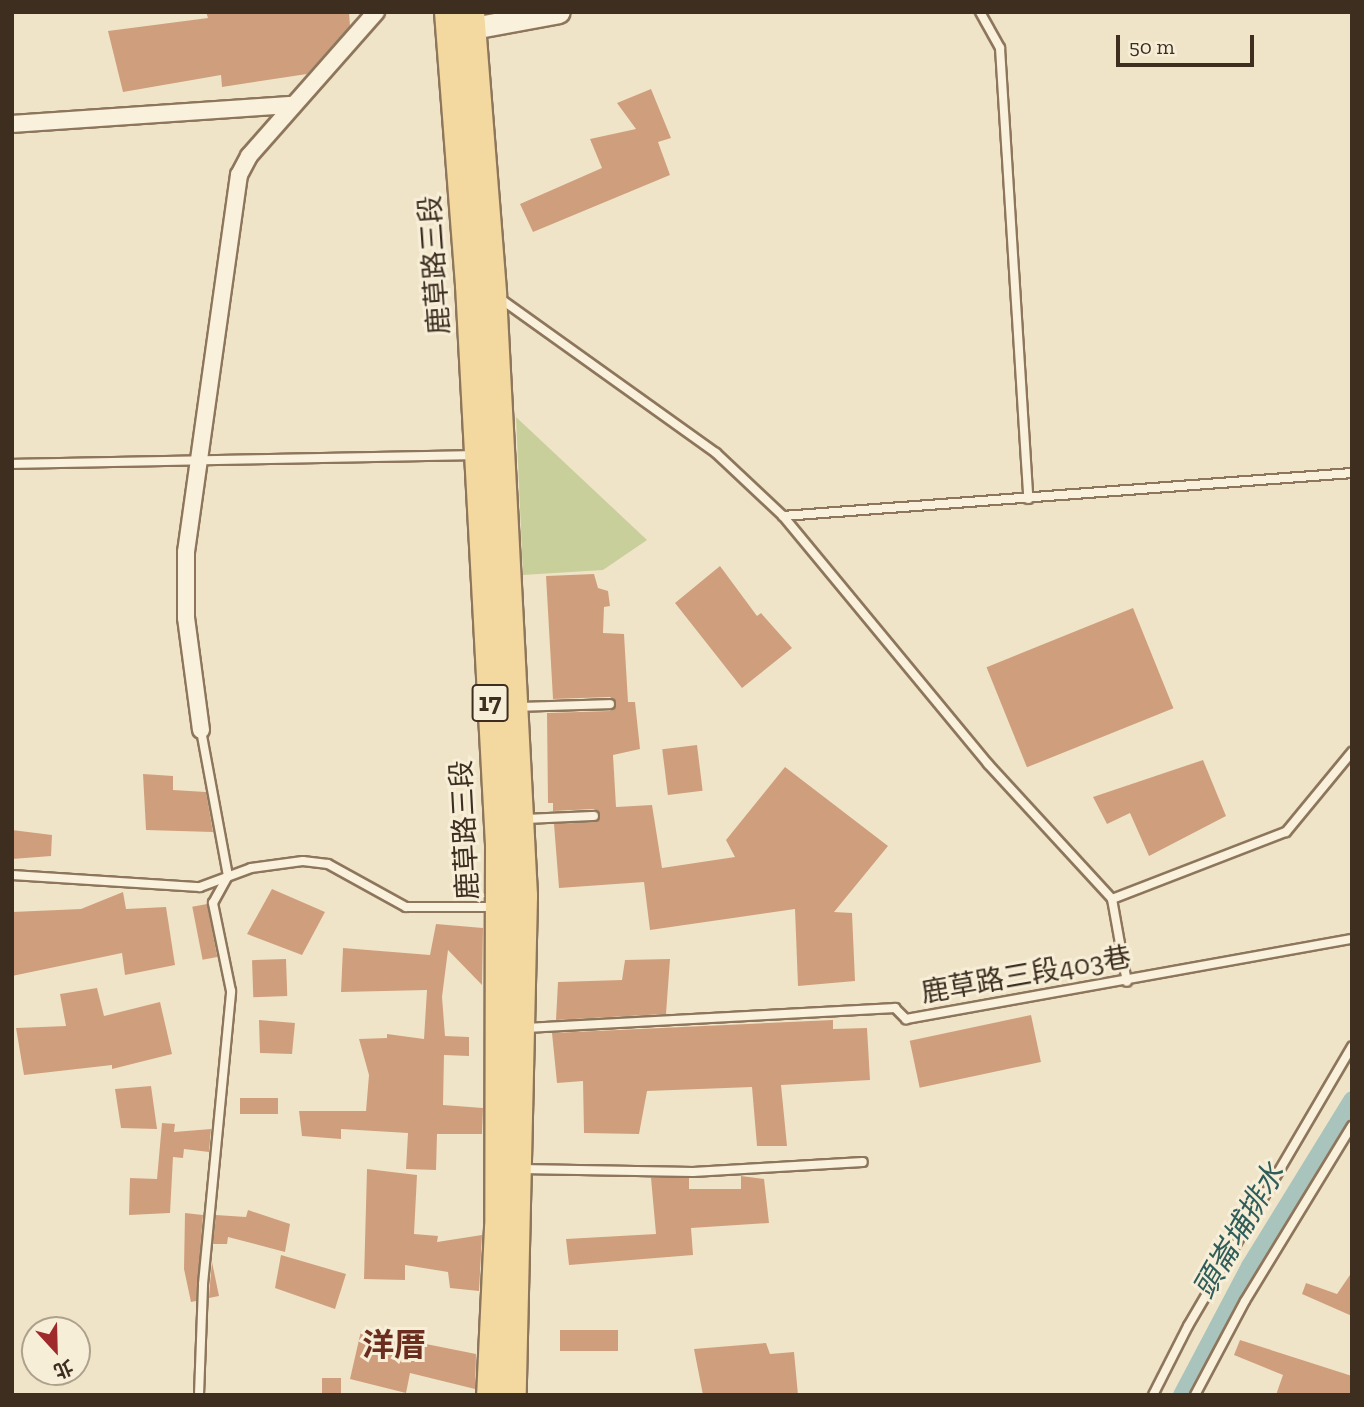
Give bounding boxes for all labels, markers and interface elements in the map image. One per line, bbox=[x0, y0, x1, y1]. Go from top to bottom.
scale bar bbox=[1119, 21, 1257, 65]
text: 50 m bbox=[1129, 34, 1175, 59]
street label: 鹿草路三段 bbox=[413, 194, 457, 336]
road number: 17 bbox=[471, 680, 509, 726]
street label: 鹿草路三段 bbox=[445, 759, 485, 901]
street label: 鹿草路三段403巷 bbox=[918, 940, 1134, 1010]
water label: 頭崙埔排水 bbox=[1186, 1157, 1292, 1305]
north arrow bbox=[21, 1316, 91, 1386]
district label: 洋厝 bbox=[362, 1326, 426, 1364]
text: 北 bbox=[50, 1355, 76, 1383]

